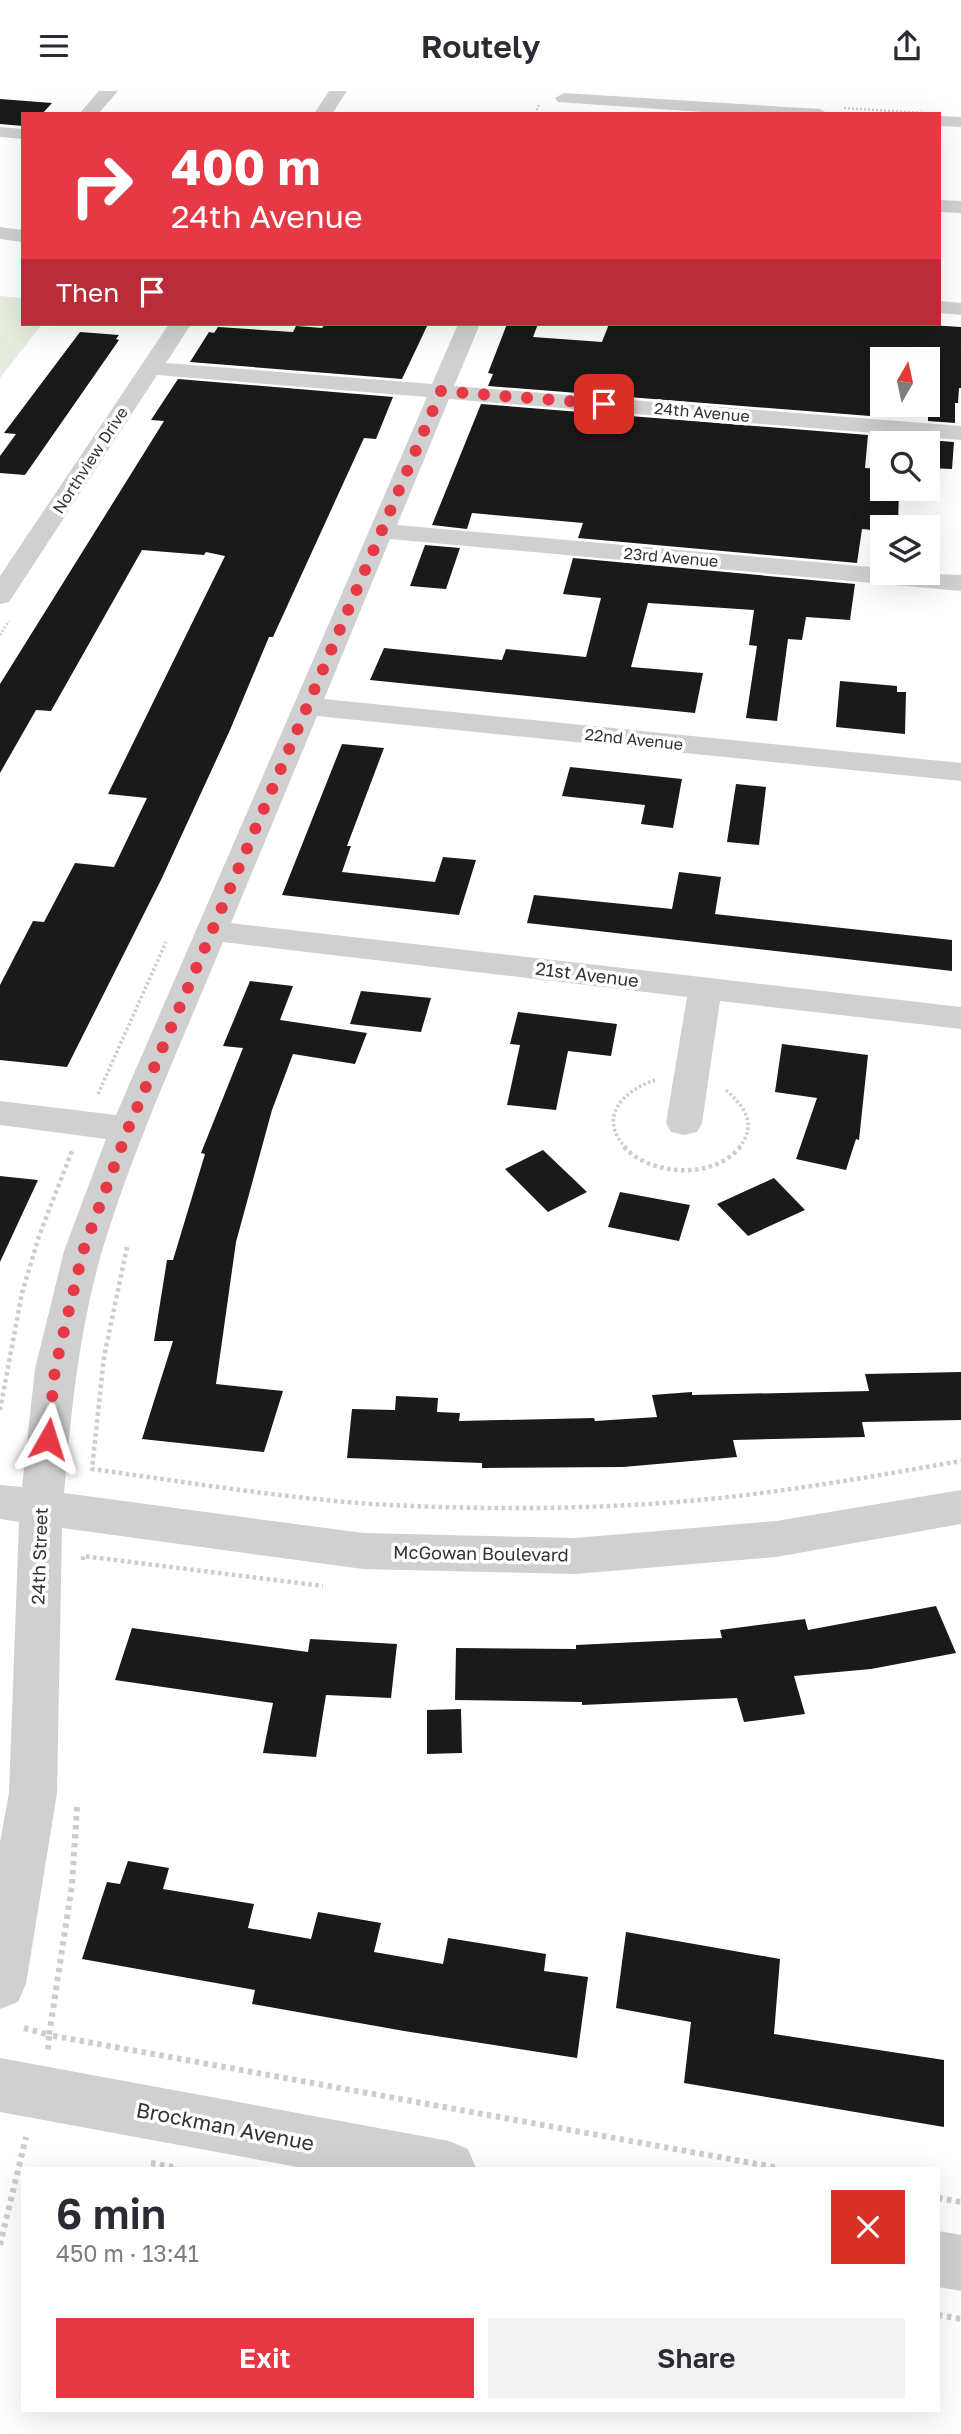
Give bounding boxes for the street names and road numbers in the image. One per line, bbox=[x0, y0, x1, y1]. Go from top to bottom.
street label: 24th Avenue bbox=[653, 398, 751, 426]
street label: Northview Drive bbox=[48, 403, 132, 517]
street label: 23rd Avenue bbox=[623, 543, 719, 571]
street label: 22nd Avenue bbox=[584, 724, 684, 754]
street label: 21st Avenue bbox=[534, 957, 640, 991]
street label: 24th Street bbox=[26, 1507, 52, 1605]
street label: McGowan Boulevard bbox=[393, 1540, 569, 1566]
street label: Brockman Avenue bbox=[134, 2096, 316, 2156]

